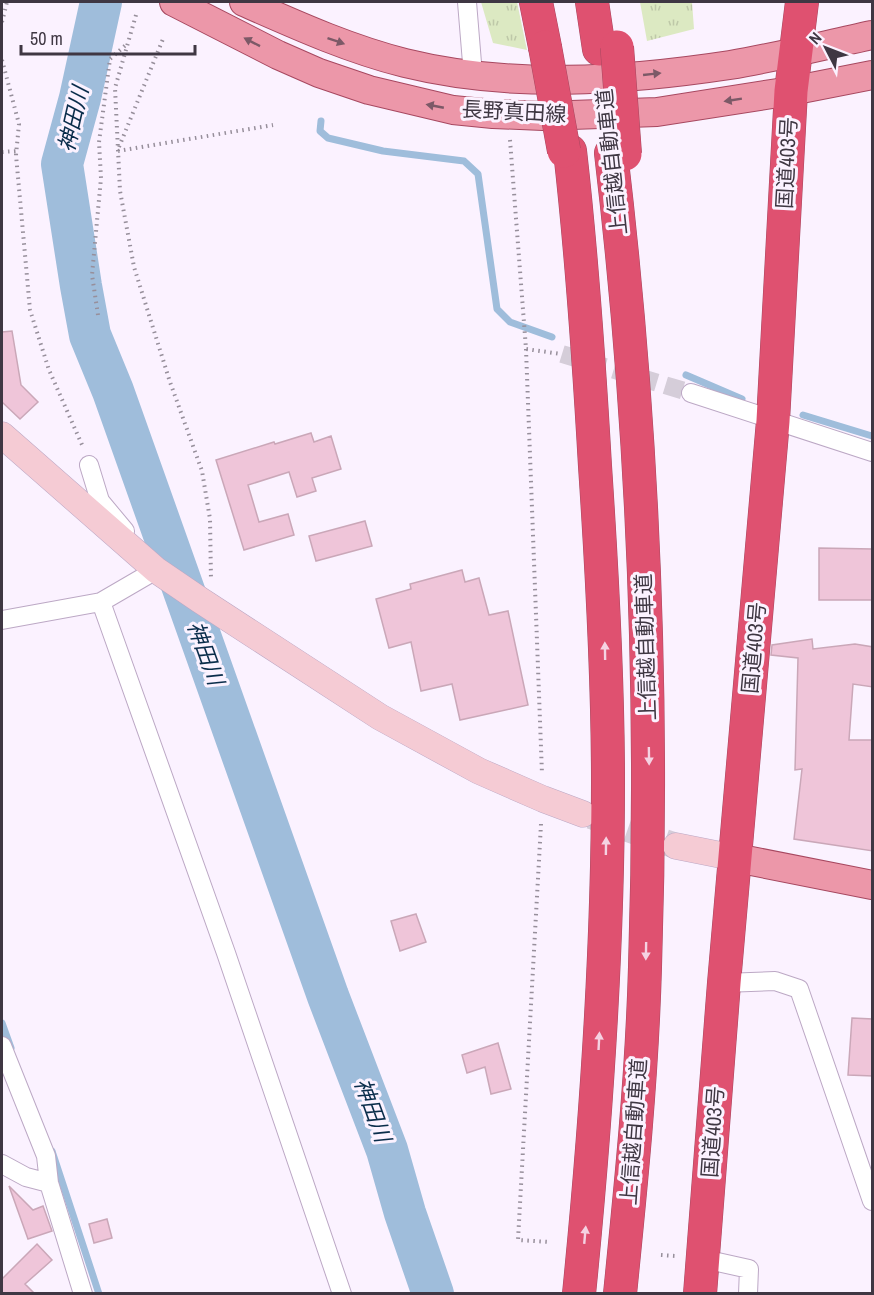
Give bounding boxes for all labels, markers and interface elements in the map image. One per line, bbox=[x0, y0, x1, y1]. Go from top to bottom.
scale bar bbox=[21, 18, 195, 56]
north arrow bbox=[796, 18, 856, 78]
text: 50 m bbox=[30, 26, 63, 51]
text: N bbox=[804, 27, 826, 49]
one-way arrow bbox=[327, 36, 345, 46]
one-way arrow bbox=[243, 37, 260, 47]
one-way arrow bbox=[643, 69, 662, 79]
water label: 神田川 bbox=[51, 82, 95, 155]
street label: 上信越自動車道 bbox=[589, 87, 634, 237]
street label: 長野真田線 bbox=[461, 94, 567, 129]
one-way arrow bbox=[724, 96, 743, 105]
one-way arrow bbox=[425, 101, 444, 110]
street label: 国道403号 bbox=[770, 116, 803, 210]
street label: 上信越自動車道 bbox=[628, 573, 663, 721]
street label: 国道403号 bbox=[735, 601, 772, 695]
water label: 神田川 bbox=[181, 617, 232, 691]
one-way arrow bbox=[600, 642, 610, 661]
one-way arrow bbox=[644, 747, 653, 766]
one-way arrow bbox=[602, 836, 611, 855]
one-way arrow bbox=[641, 942, 650, 961]
one-way arrow bbox=[595, 1031, 604, 1050]
street label: 上信越自動車道 bbox=[614, 1058, 653, 1206]
water label: 神田川 bbox=[348, 1074, 399, 1148]
street label: 国道403号 bbox=[695, 1085, 730, 1179]
one-way arrow bbox=[580, 1226, 590, 1245]

